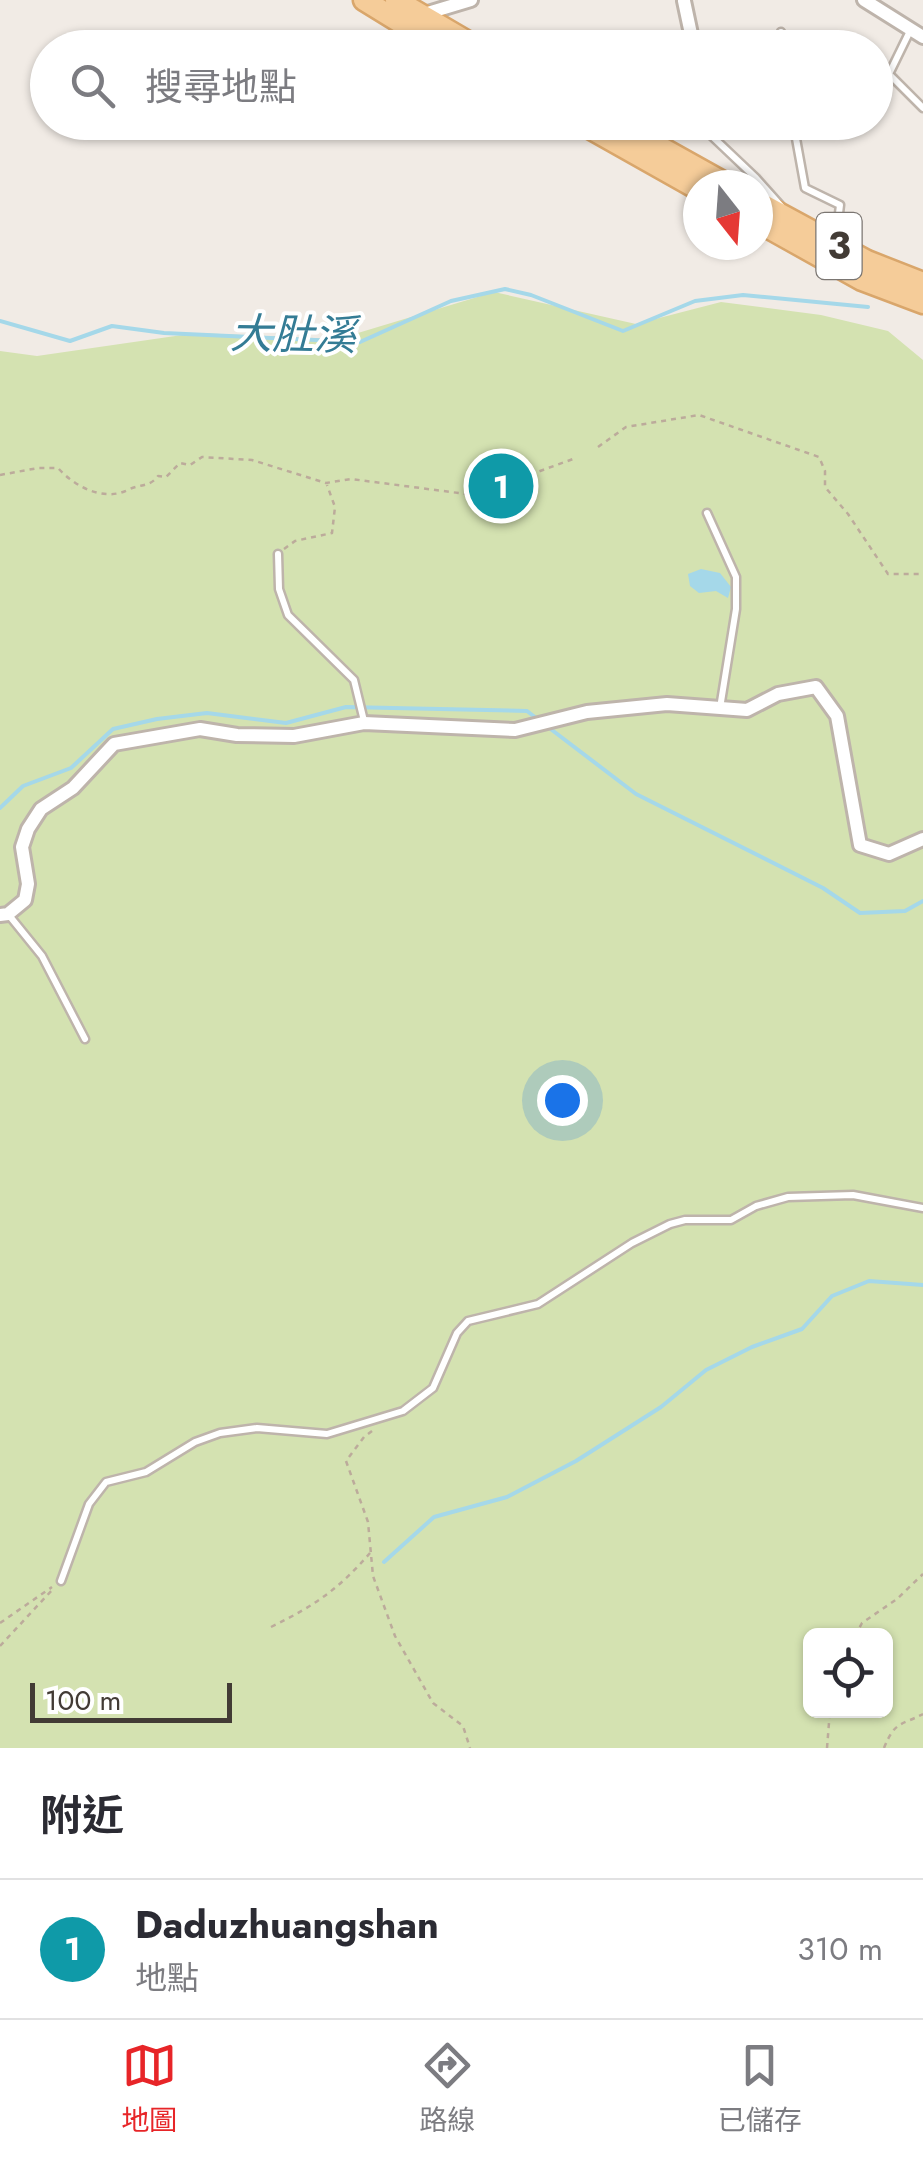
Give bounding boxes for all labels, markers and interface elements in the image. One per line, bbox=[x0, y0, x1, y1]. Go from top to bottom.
search box bbox=[30, 30, 893, 140]
icon: search bbox=[65, 58, 120, 113]
text: 搜尋地點 bbox=[145, 59, 297, 114]
north arrow bbox=[683, 170, 773, 260]
road number: 3 bbox=[816, 213, 862, 279]
water label: 大肚溪 bbox=[229, 303, 362, 366]
pin: 1 bbox=[468, 448, 534, 524]
your location bbox=[537, 1075, 588, 1126]
map controls bbox=[803, 1628, 893, 1718]
button: locate bbox=[803, 1628, 893, 1718]
scale bar bbox=[30, 1678, 232, 1722]
text: 100 m bbox=[45, 1680, 121, 1721]
text: 附近 bbox=[40, 1785, 124, 1846]
text: Daduzhuangshan bbox=[135, 1897, 439, 1952]
text: 1 bbox=[64, 1926, 81, 1972]
text: 310 m bbox=[797, 1926, 883, 1972]
text: 地點 bbox=[135, 1955, 199, 2001]
tab: 地圖 bbox=[121, 2038, 177, 2141]
tab: 路線 bbox=[419, 2038, 476, 2141]
tab: 已儲存 bbox=[718, 2038, 802, 2141]

